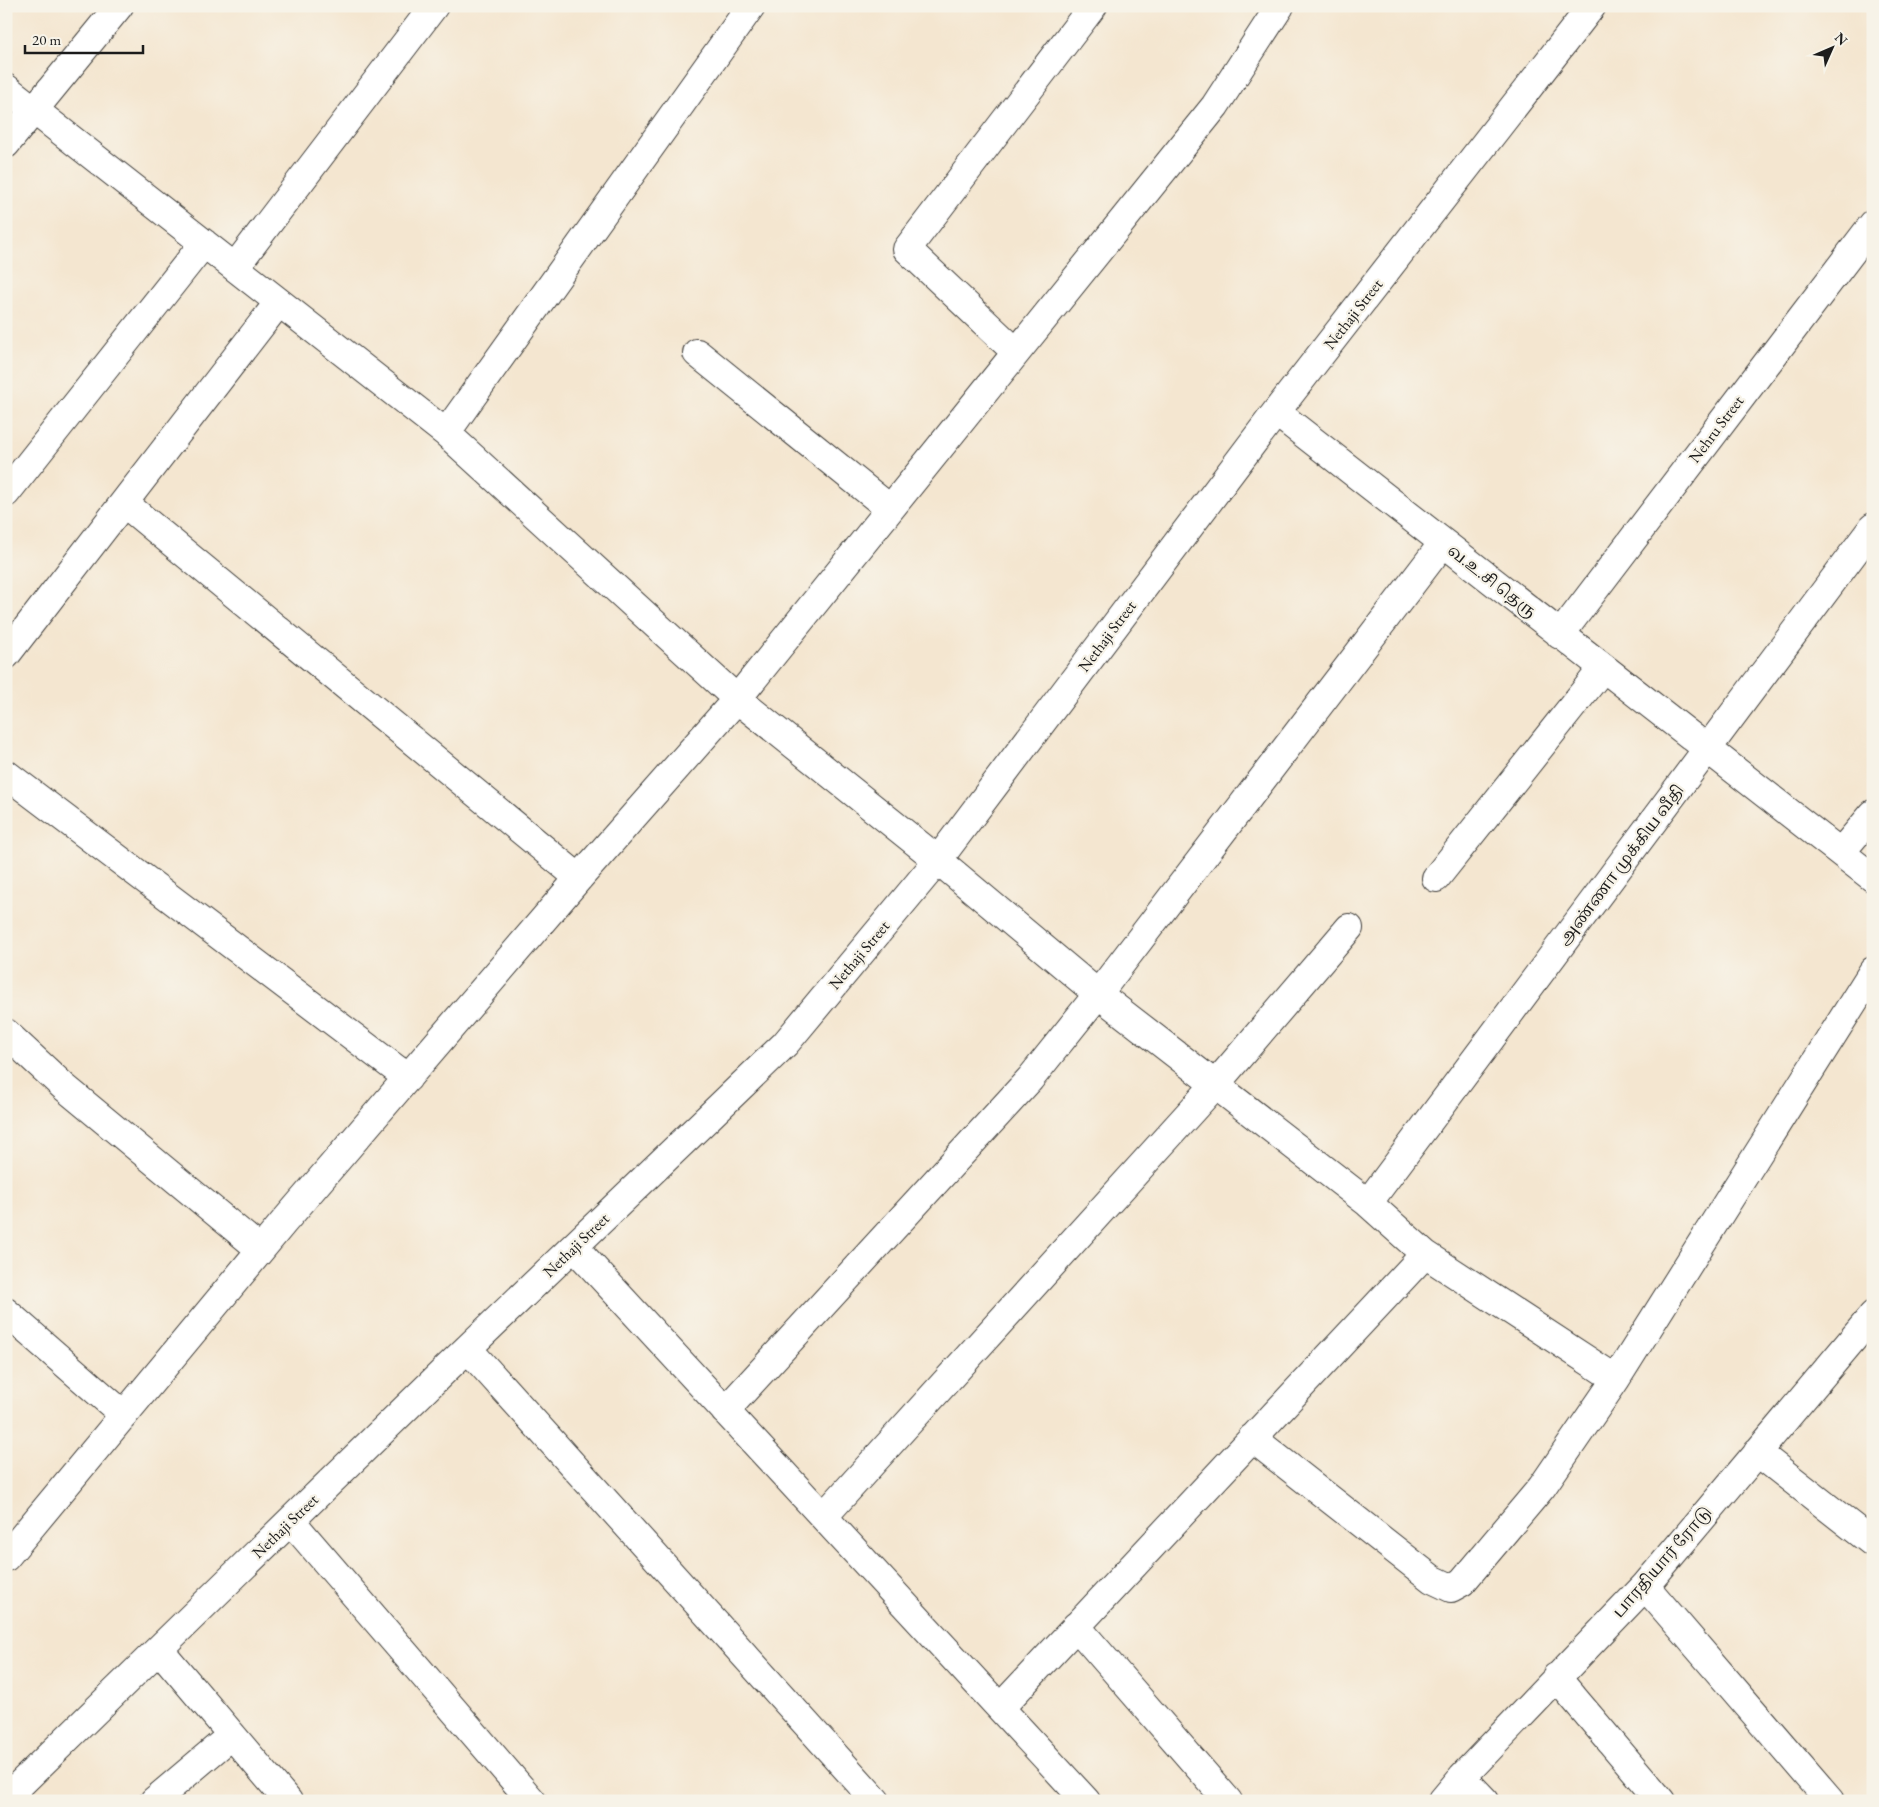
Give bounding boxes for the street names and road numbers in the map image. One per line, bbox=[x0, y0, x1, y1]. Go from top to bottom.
street label: Nethaji Street bbox=[1319, 274, 1387, 354]
street label: Nehru Street bbox=[1684, 391, 1748, 467]
street label: வ.உ.சி தெரு bbox=[1443, 540, 1541, 622]
street label: Nethaji Street bbox=[1073, 596, 1141, 676]
street label: அண்ணா முக்கிய வீதி bbox=[1553, 780, 1689, 950]
street label: Nethaji Street bbox=[824, 916, 894, 994]
street label: Nethaji Street bbox=[538, 1208, 614, 1282]
street label: Nethaji Street bbox=[247, 1489, 323, 1563]
street label: பாரதியார் ரோடு bbox=[1608, 1502, 1716, 1622]

